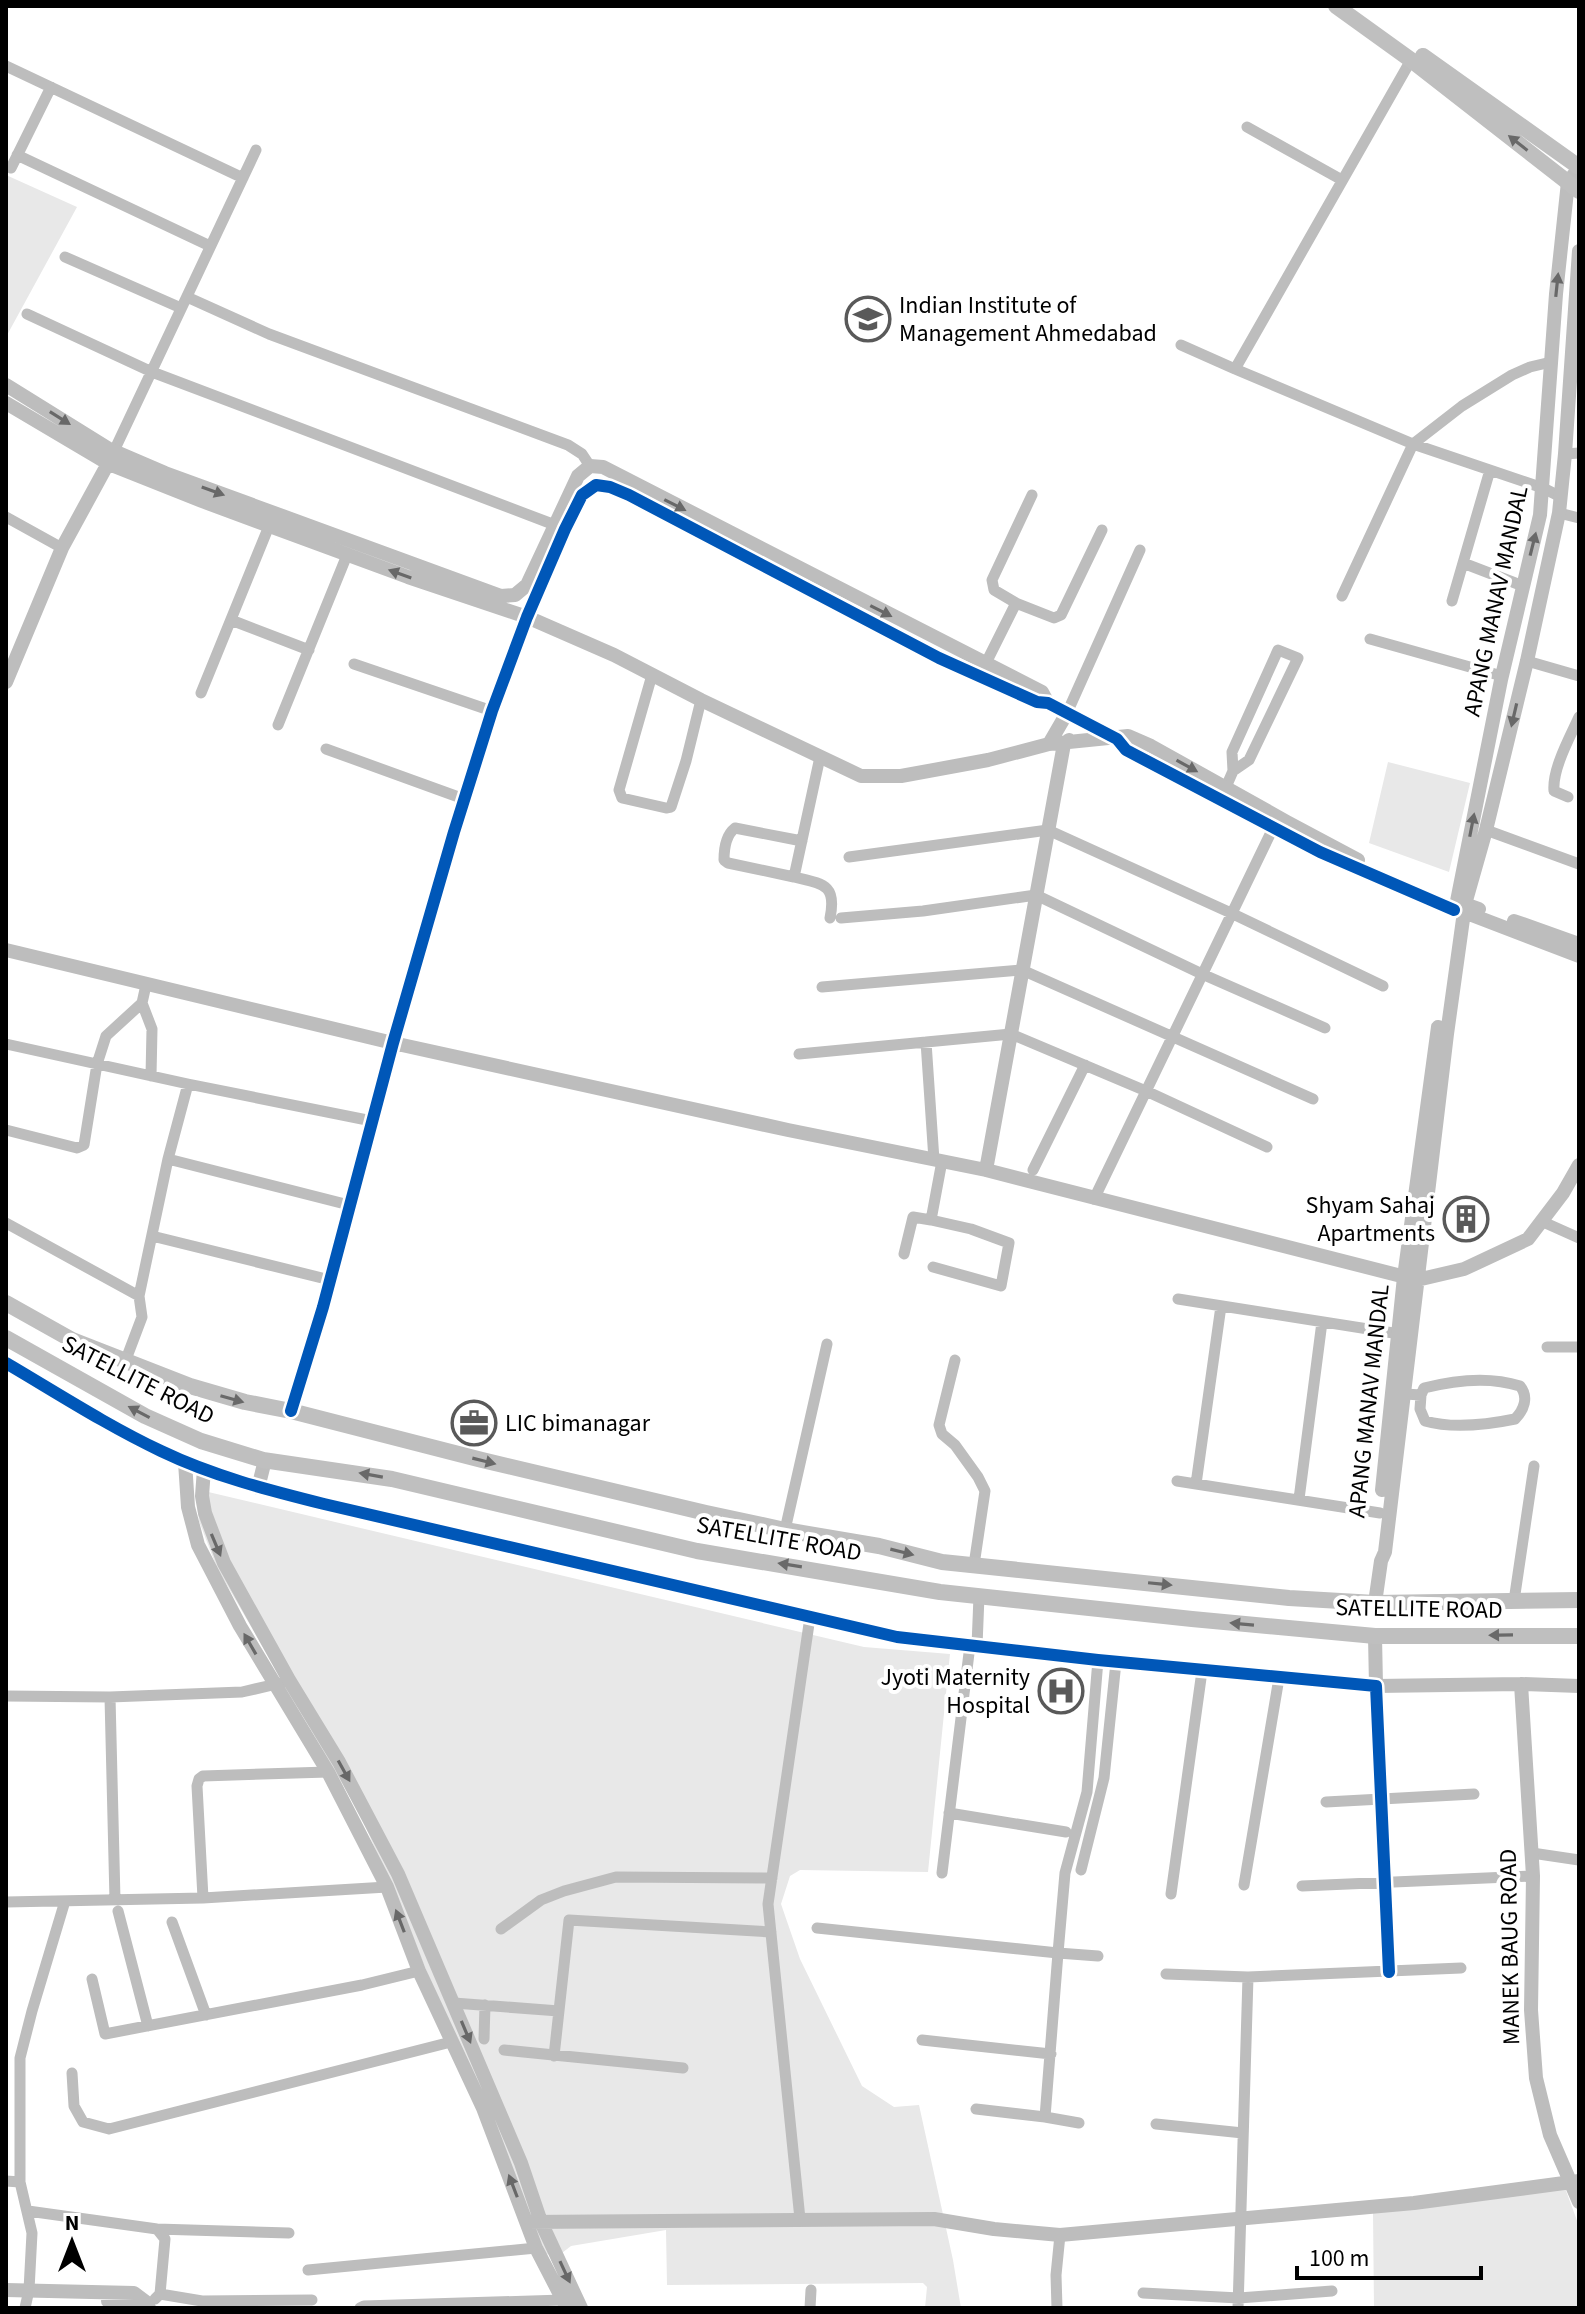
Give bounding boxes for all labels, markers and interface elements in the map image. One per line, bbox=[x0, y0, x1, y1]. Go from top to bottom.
one-way arrow bbox=[1507, 135, 1528, 151]
one-way arrow bbox=[1550, 272, 1563, 297]
place label: Indian Institute of Management Ahmedabad bbox=[899, 288, 1157, 351]
school or university icon: Indian Institute of Management Ahmedabad bbox=[844, 295, 892, 343]
one-way arrow bbox=[49, 411, 71, 425]
street label: APANG MANAV MANDAL bbox=[1454, 482, 1538, 719]
one-way arrow bbox=[201, 485, 225, 498]
one-way arrow bbox=[664, 499, 687, 512]
one-way arrow bbox=[1528, 531, 1540, 556]
one-way arrow bbox=[387, 567, 411, 580]
one-way arrow bbox=[870, 604, 892, 618]
one-way arrow bbox=[1507, 702, 1519, 727]
one-way arrow bbox=[1176, 759, 1199, 772]
one-way arrow bbox=[1466, 812, 1479, 837]
place label: Shyam Sahaj Apartments bbox=[1306, 1188, 1435, 1251]
building icon: Shyam Sahaj Apartments bbox=[1442, 1195, 1490, 1243]
street label: APANG MANAV MANDAL bbox=[1339, 1282, 1399, 1520]
street label: SATELLITE ROAD bbox=[56, 1326, 220, 1434]
one-way arrow bbox=[220, 1393, 245, 1405]
office icon: LIC bimanagar bbox=[450, 1399, 498, 1447]
one-way arrow bbox=[127, 1405, 150, 1418]
place label: LIC bimanagar bbox=[505, 1406, 651, 1441]
one-way arrow bbox=[472, 1455, 497, 1467]
one-way arrow bbox=[359, 1469, 384, 1481]
street label: SATELLITE ROAD bbox=[694, 1507, 864, 1571]
one-way arrow bbox=[210, 1533, 223, 1557]
one-way arrow bbox=[890, 1546, 915, 1559]
one-way arrow bbox=[777, 1558, 802, 1571]
one-way arrow bbox=[1148, 1578, 1173, 1591]
street label: SATELLITE ROAD bbox=[1335, 1590, 1503, 1628]
one-way arrow bbox=[1229, 1617, 1254, 1630]
one-way arrow bbox=[1488, 1629, 1513, 1641]
one-way arrow bbox=[243, 1633, 257, 1655]
place label: Jyoti Maternity Hospital bbox=[880, 1660, 1030, 1723]
hospital icon: Jyoti Maternity Hospital bbox=[1037, 1667, 1085, 1715]
one-way arrow bbox=[337, 1760, 351, 1782]
street label: MANEK BAUG ROAD bbox=[1491, 1849, 1529, 2045]
one-way arrow bbox=[393, 1909, 406, 1933]
one-way arrow bbox=[459, 2020, 473, 2044]
one-way arrow bbox=[506, 2174, 519, 2198]
north arrow bbox=[32, 2202, 112, 2282]
text: N bbox=[65, 2207, 79, 2239]
scale bar bbox=[1297, 2230, 1481, 2280]
text: 100 m bbox=[1309, 2241, 1369, 2276]
one-way arrow bbox=[558, 2260, 572, 2284]

